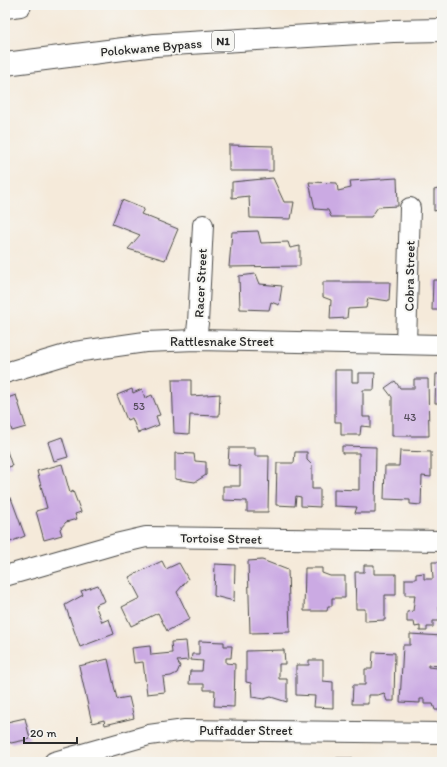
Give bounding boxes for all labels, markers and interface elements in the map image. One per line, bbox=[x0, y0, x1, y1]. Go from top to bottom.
road number: N1 bbox=[212, 31, 234, 51]
street label: Polokwane Bypass bbox=[100, 36, 203, 59]
street label: Cobra Street bbox=[401, 240, 418, 311]
street label: Racer Street bbox=[191, 248, 210, 318]
street label: Rattlesnake Street bbox=[170, 334, 274, 349]
house number: 53 bbox=[133, 400, 145, 413]
house number: 43 bbox=[404, 411, 416, 424]
street label: Tortoise Street bbox=[180, 530, 262, 547]
scale bar bbox=[24, 719, 77, 745]
street label: Puffadder Street bbox=[199, 723, 293, 738]
text: 20 m bbox=[30, 726, 57, 740]

